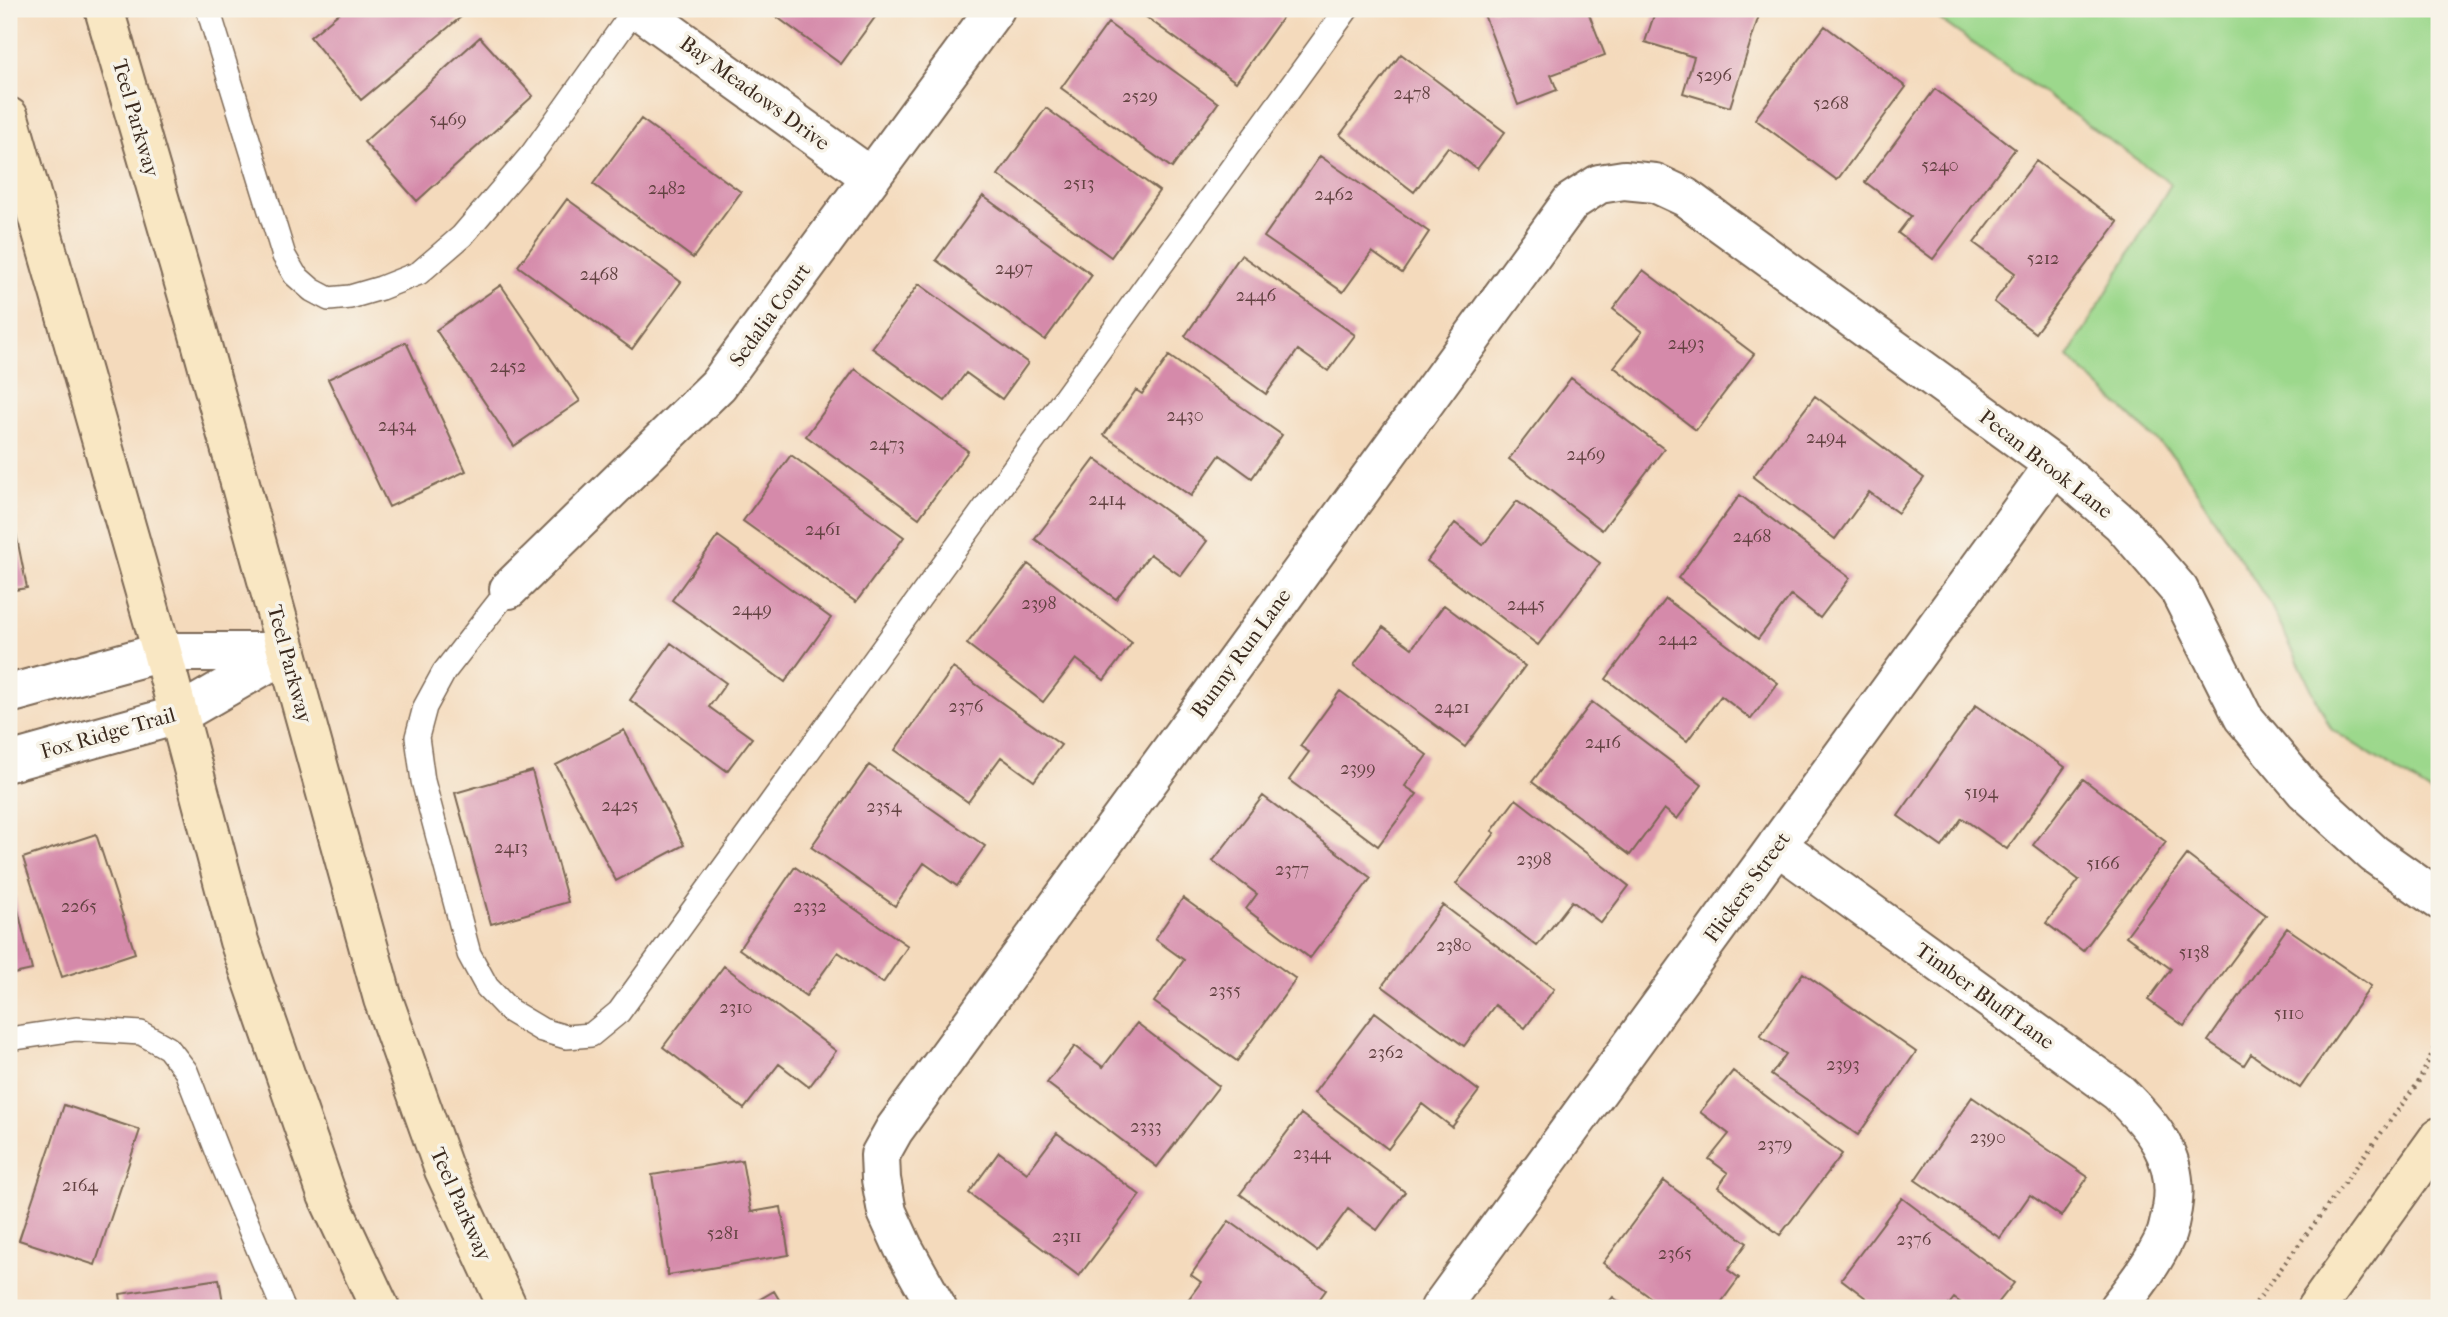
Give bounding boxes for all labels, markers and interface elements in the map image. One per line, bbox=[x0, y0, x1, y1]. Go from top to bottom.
street label: Bay Meadows Drive bbox=[676, 31, 834, 155]
street label: Teel Parkway bbox=[108, 56, 164, 180]
house number: 5296 bbox=[1696, 65, 1732, 86]
house number: 2478 bbox=[1393, 83, 1431, 104]
house number: 2529 bbox=[1122, 86, 1158, 107]
house number: 5268 bbox=[1813, 93, 1849, 114]
house number: 5469 bbox=[429, 109, 467, 130]
house number: 5240 bbox=[1921, 155, 1959, 176]
house number: 2513 bbox=[1064, 173, 1094, 194]
house number: 2482 bbox=[648, 178, 686, 199]
house number: 2462 bbox=[1315, 184, 1353, 205]
house number: 5212 bbox=[2027, 248, 2059, 269]
street label: Sedalia Court bbox=[725, 258, 816, 371]
house number: 2497 bbox=[995, 258, 1033, 279]
house number: 2468 bbox=[580, 264, 618, 285]
house number: 2446 bbox=[1236, 285, 1276, 306]
house number: 2493 bbox=[1668, 333, 1704, 354]
house number: 2452 bbox=[490, 356, 526, 377]
house number: 2430 bbox=[1166, 405, 1204, 426]
street label: Pecan Brook Lane bbox=[1975, 405, 2117, 523]
house number: 2434 bbox=[378, 415, 416, 436]
house number: 2494 bbox=[1806, 427, 1846, 448]
house number: 2473 bbox=[869, 434, 905, 455]
house number: 2469 bbox=[1566, 444, 1606, 465]
house number: 2414 bbox=[1089, 489, 1126, 510]
house number: 2461 bbox=[805, 519, 841, 540]
house number: 2468 bbox=[1733, 526, 1771, 547]
street label: Bunny Run Lane bbox=[1186, 584, 1296, 722]
house number: 2398 bbox=[1021, 593, 1057, 614]
house number: 2445 bbox=[1507, 594, 1545, 615]
house number: 2449 bbox=[732, 599, 772, 620]
street label: Teel Parkway bbox=[263, 602, 317, 726]
house number: 2442 bbox=[1658, 629, 1698, 650]
house number: 2376 bbox=[948, 696, 984, 717]
house number: 2421 bbox=[1434, 697, 1470, 718]
street label: Fox Ridge Trail bbox=[38, 702, 178, 764]
house number: 2416 bbox=[1585, 732, 1621, 753]
house number: 2399 bbox=[1340, 758, 1376, 779]
house number: 5194 bbox=[1964, 782, 1998, 803]
house number: 2425 bbox=[602, 795, 639, 816]
house number: 2354 bbox=[866, 796, 902, 817]
street label: Flickers Street bbox=[1699, 827, 1795, 947]
house number: 2413 bbox=[494, 837, 528, 858]
house number: 2398 bbox=[1516, 849, 1552, 870]
house number: 5166 bbox=[2086, 853, 2120, 874]
house number: 2377 bbox=[1275, 859, 1309, 880]
house number: 2265 bbox=[61, 896, 97, 917]
house number: 2332 bbox=[793, 896, 827, 917]
house number: 2380 bbox=[1436, 935, 1472, 956]
street label: Timber Bluff Lane bbox=[1911, 938, 2059, 1054]
house number: 5138 bbox=[2179, 942, 2209, 963]
house number: 2355 bbox=[1209, 980, 1241, 1001]
house number: 2310 bbox=[720, 997, 752, 1018]
house number: 5110 bbox=[2274, 1003, 2304, 1024]
house number: 2362 bbox=[1368, 1042, 1404, 1063]
house number: 2393 bbox=[1826, 1054, 1860, 1075]
house number: 2333 bbox=[1130, 1116, 1162, 1137]
house number: 2390 bbox=[1970, 1127, 2006, 1148]
house number: 2379 bbox=[1758, 1134, 1792, 1155]
house number: 2344 bbox=[1293, 1143, 1331, 1164]
street label: Teel Parkway bbox=[425, 1144, 497, 1265]
house number: 2164 bbox=[62, 1175, 98, 1196]
house number: 5281 bbox=[707, 1223, 739, 1244]
house number: 2311 bbox=[1052, 1226, 1082, 1247]
house number: 2376 bbox=[1896, 1229, 1932, 1250]
house number: 2365 bbox=[1658, 1243, 1692, 1264]

